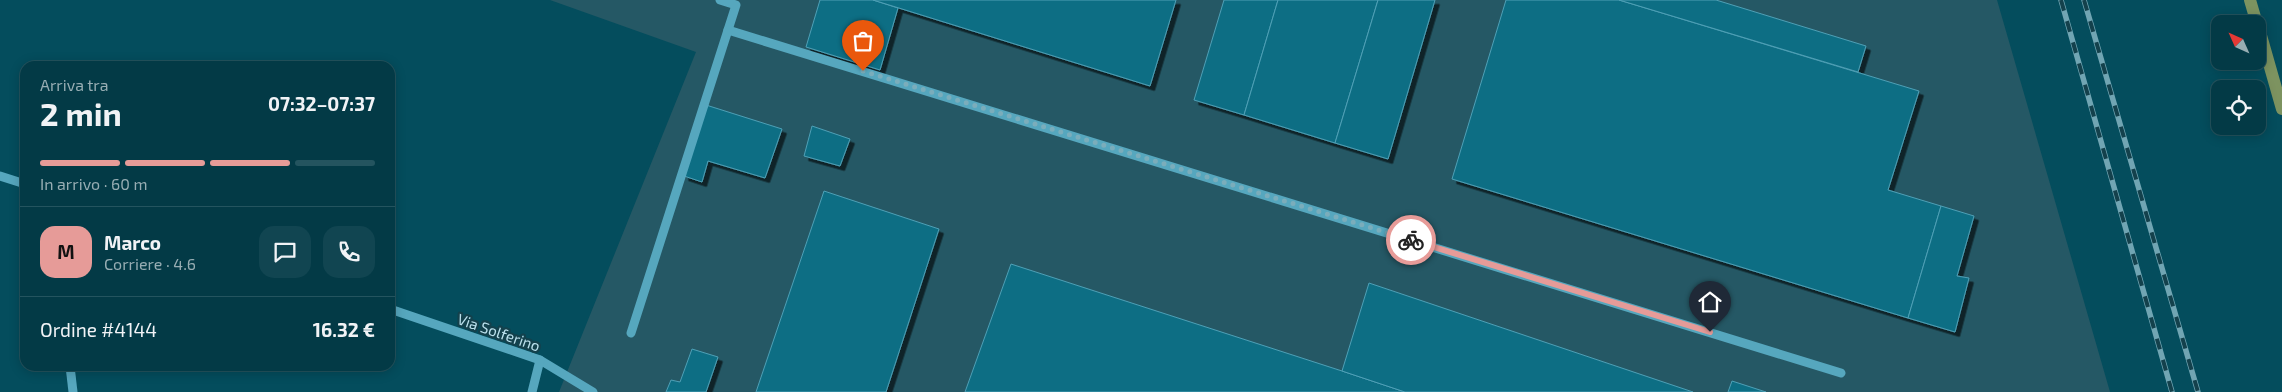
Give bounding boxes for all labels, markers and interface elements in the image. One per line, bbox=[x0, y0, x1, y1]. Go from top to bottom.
north arrow bbox=[2211, 15, 2266, 70]
map controls bbox=[2211, 15, 2266, 135]
pin bbox=[842, 20, 884, 71]
icon: bag bbox=[849, 27, 877, 55]
text: Arriva tra bbox=[40, 75, 109, 94]
button: locate bbox=[2211, 80, 2266, 135]
text: 07:32–07:37 bbox=[268, 92, 375, 115]
text: 2 min bbox=[40, 94, 122, 132]
text: In arrivo · 60 m bbox=[40, 174, 147, 193]
courier bbox=[1386, 215, 1436, 265]
button: chat bbox=[259, 226, 311, 278]
button: phone bbox=[323, 226, 375, 278]
icon: bike bbox=[1397, 226, 1425, 254]
text: Marco bbox=[104, 231, 161, 254]
text: M bbox=[57, 240, 75, 263]
text: Corriere · 4.6 bbox=[104, 254, 196, 273]
pin bbox=[1689, 281, 1731, 332]
icon: home bbox=[1696, 288, 1724, 316]
street label: Via Solferino bbox=[455, 309, 543, 355]
text: Ordine #4144 bbox=[40, 318, 157, 341]
text: 16.32 € bbox=[313, 318, 375, 341]

